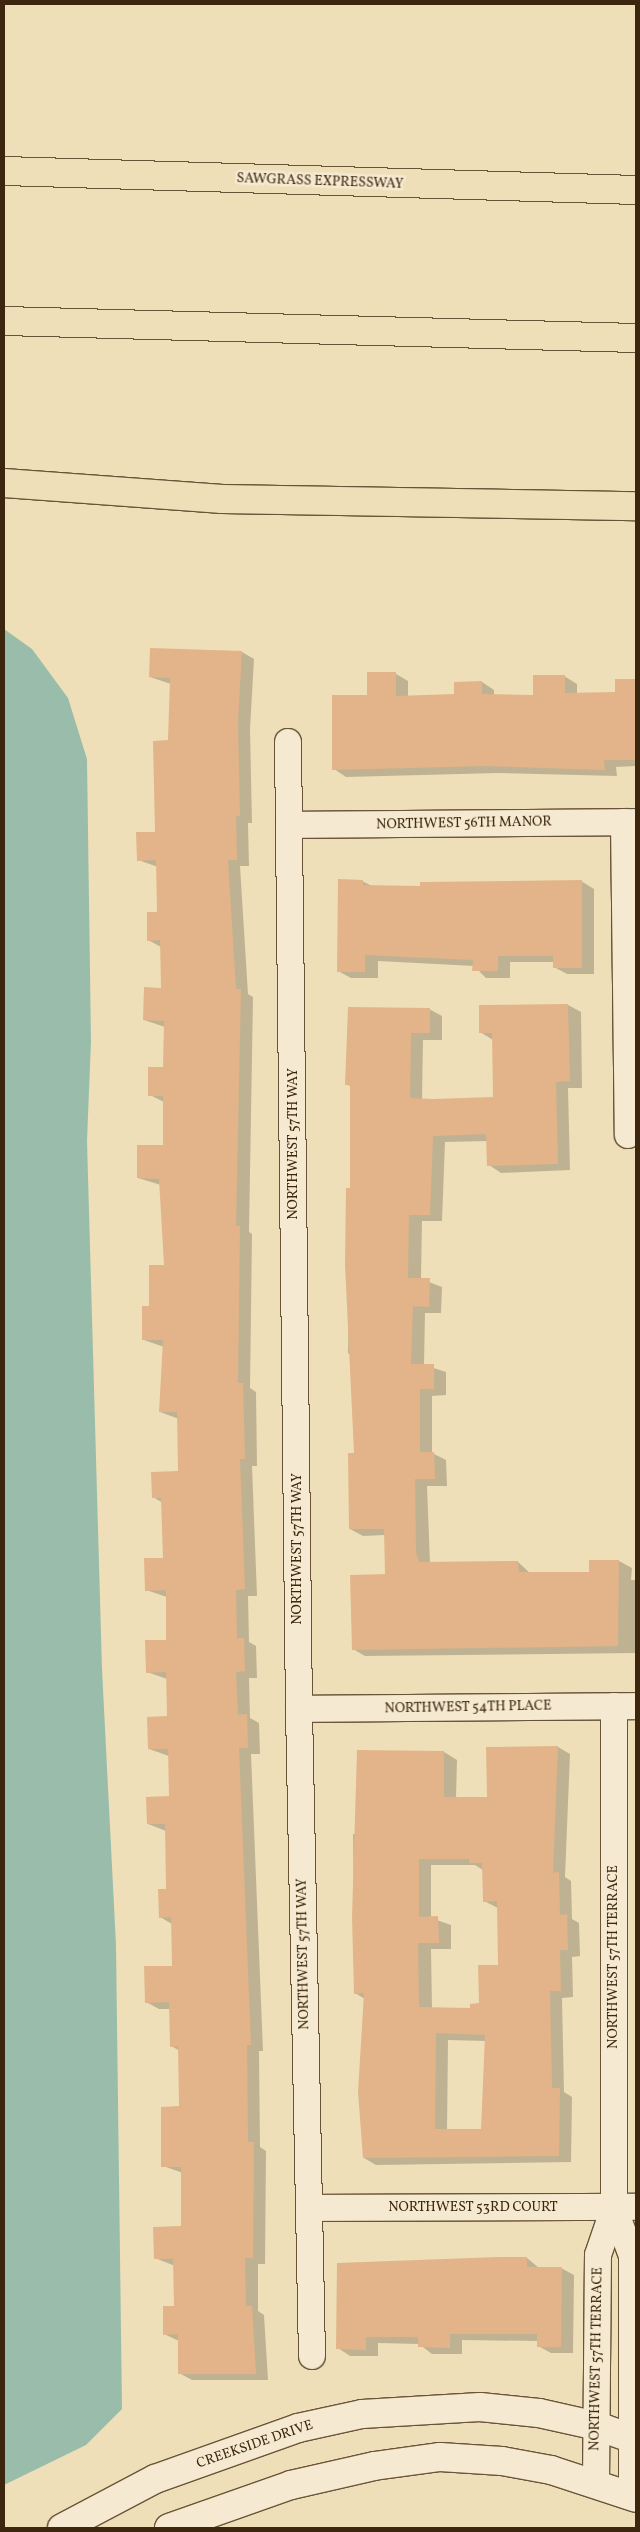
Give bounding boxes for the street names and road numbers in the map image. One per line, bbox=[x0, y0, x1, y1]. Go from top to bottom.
street label: SAWGRASS EXPRESSWAY bbox=[236, 171, 404, 193]
street label: NORTHWEST 56TH MANOR bbox=[376, 814, 552, 834]
street label: NORTHWEST 57TH WAY bbox=[286, 1068, 302, 1220]
street label: NORTHWEST 57TH WAY bbox=[290, 1473, 306, 1625]
street label: NORTHWEST 54TH PLACE bbox=[384, 1698, 552, 1718]
street label: NORTHWEST 57TH TERRACE bbox=[606, 1865, 622, 2049]
street label: NORTHWEST 57TH WAY bbox=[294, 1878, 314, 2030]
street label: NORTHWEST 53RD COURT bbox=[388, 2200, 558, 2216]
street label: NORTHWEST 57TH TERRACE bbox=[587, 2266, 607, 2452]
street label: CREEKSIDE DRIVE bbox=[195, 2417, 315, 2473]

